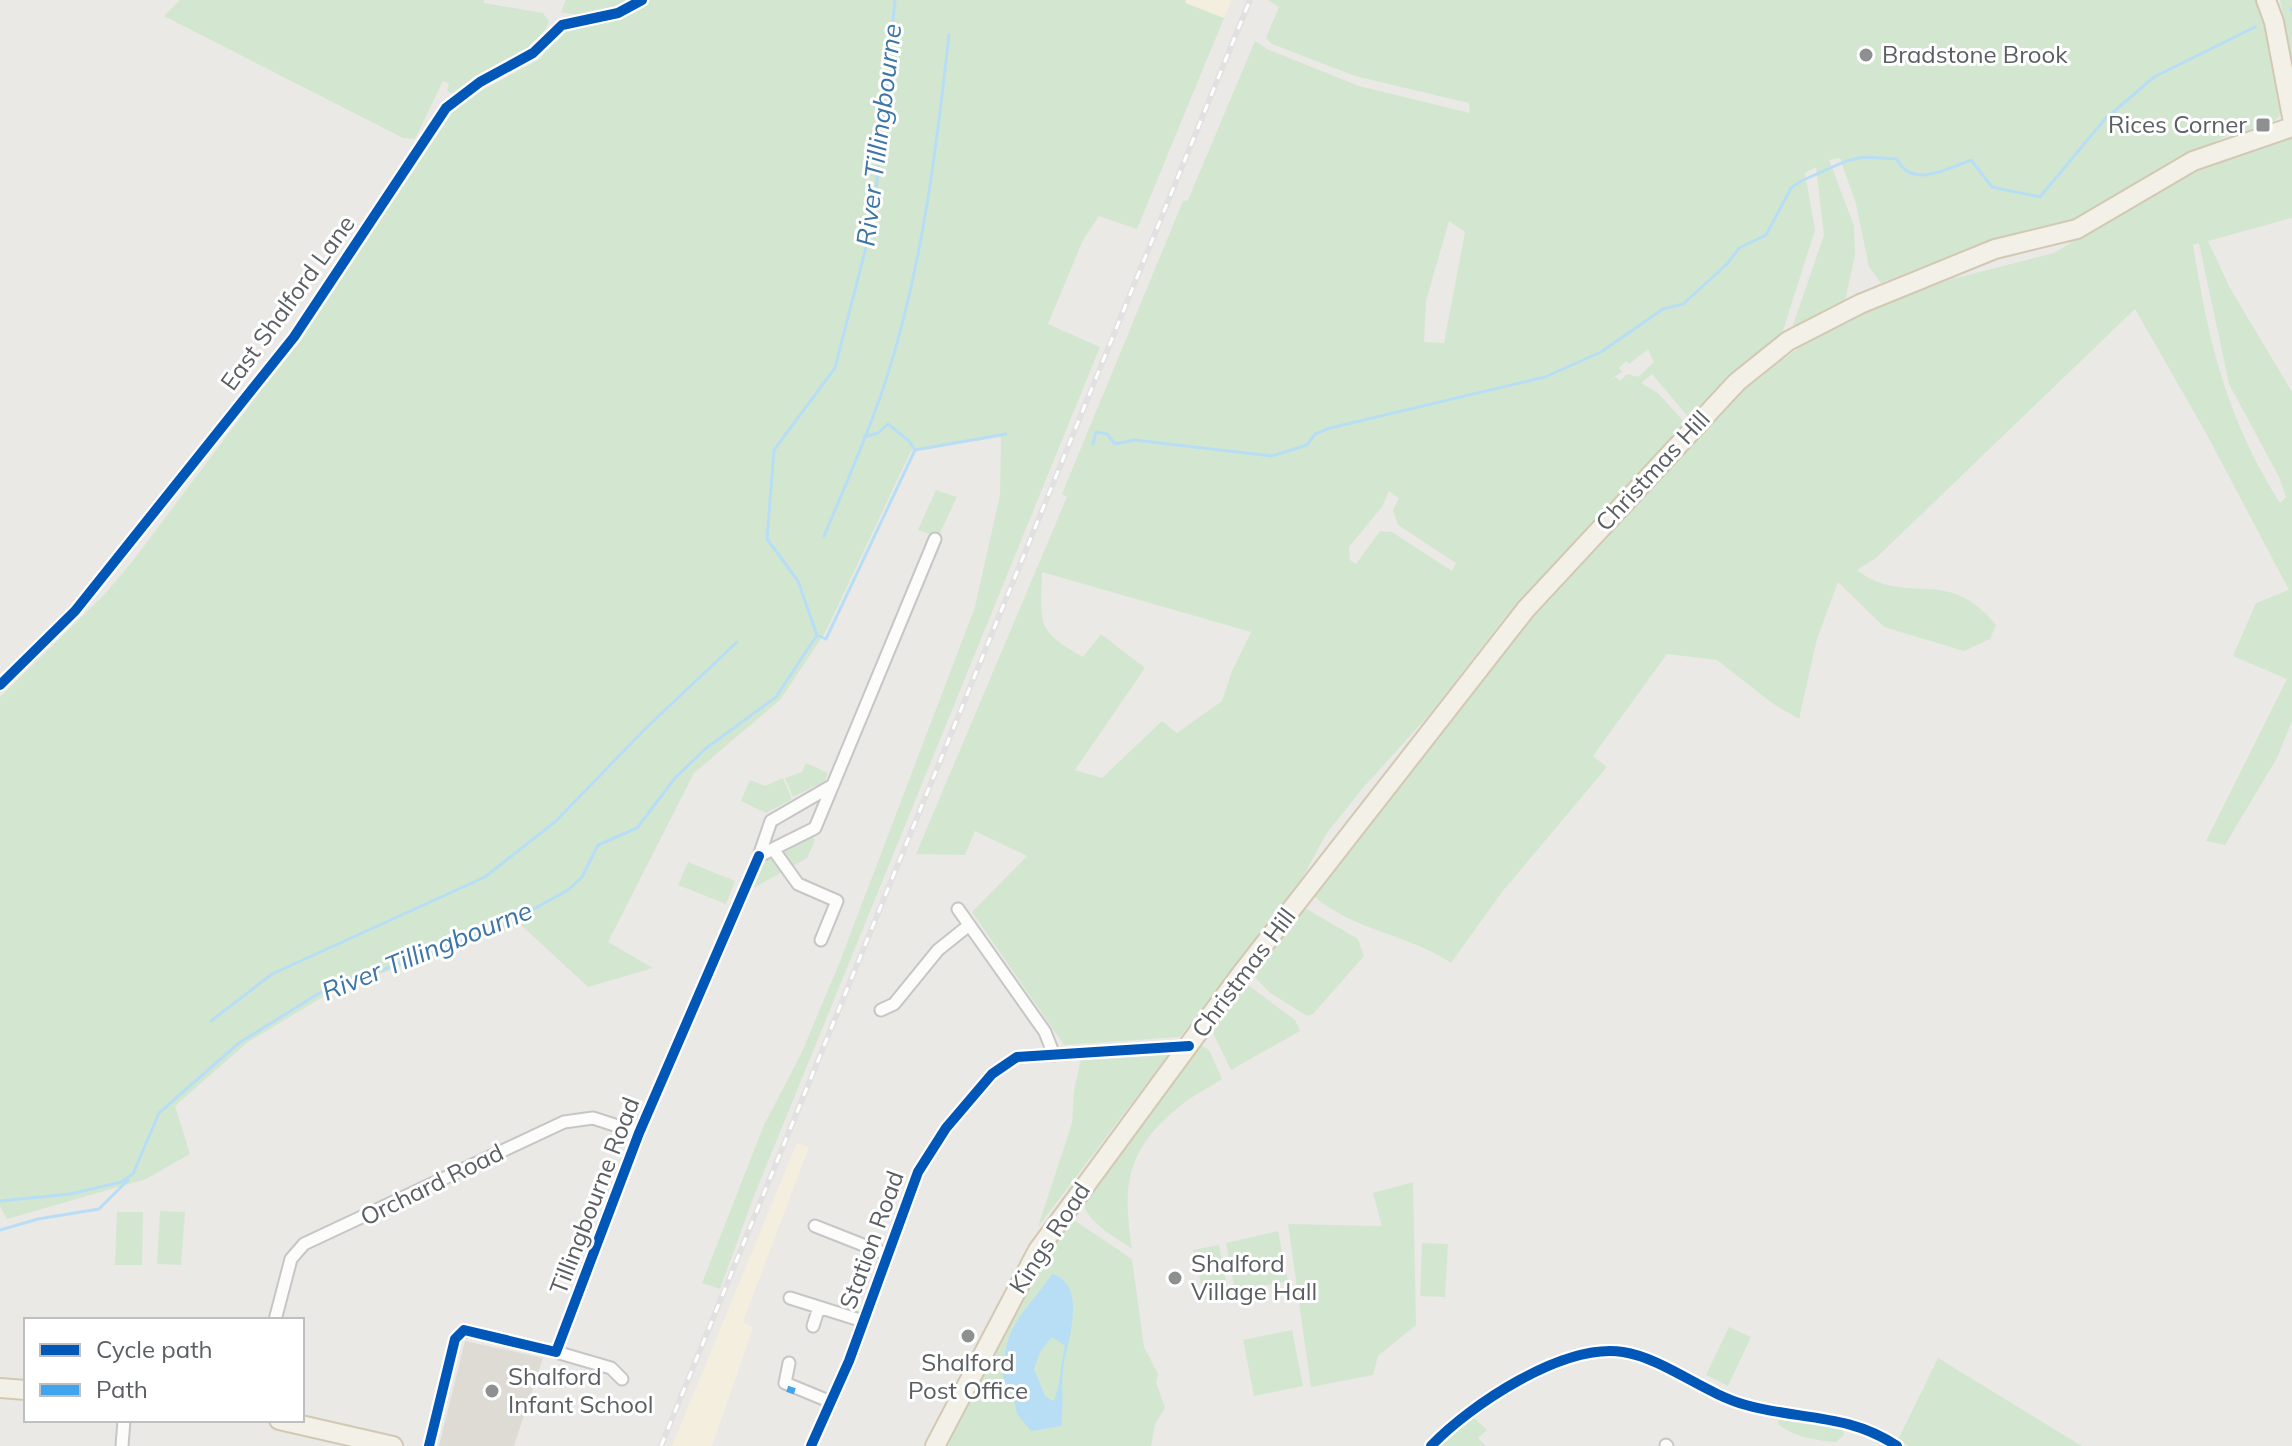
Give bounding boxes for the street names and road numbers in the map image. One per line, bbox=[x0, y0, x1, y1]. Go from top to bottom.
street label: East Shalford Lane bbox=[214, 209, 361, 396]
street label: Christmas Hill bbox=[1589, 404, 1716, 537]
street label: Christmas Hill bbox=[1185, 902, 1302, 1043]
street label: Tillingbourne Road bbox=[543, 1093, 645, 1298]
street label: Orchard Road bbox=[355, 1137, 508, 1232]
street label: Station Road bbox=[832, 1167, 910, 1313]
street label: Kings Road bbox=[1002, 1176, 1096, 1299]

